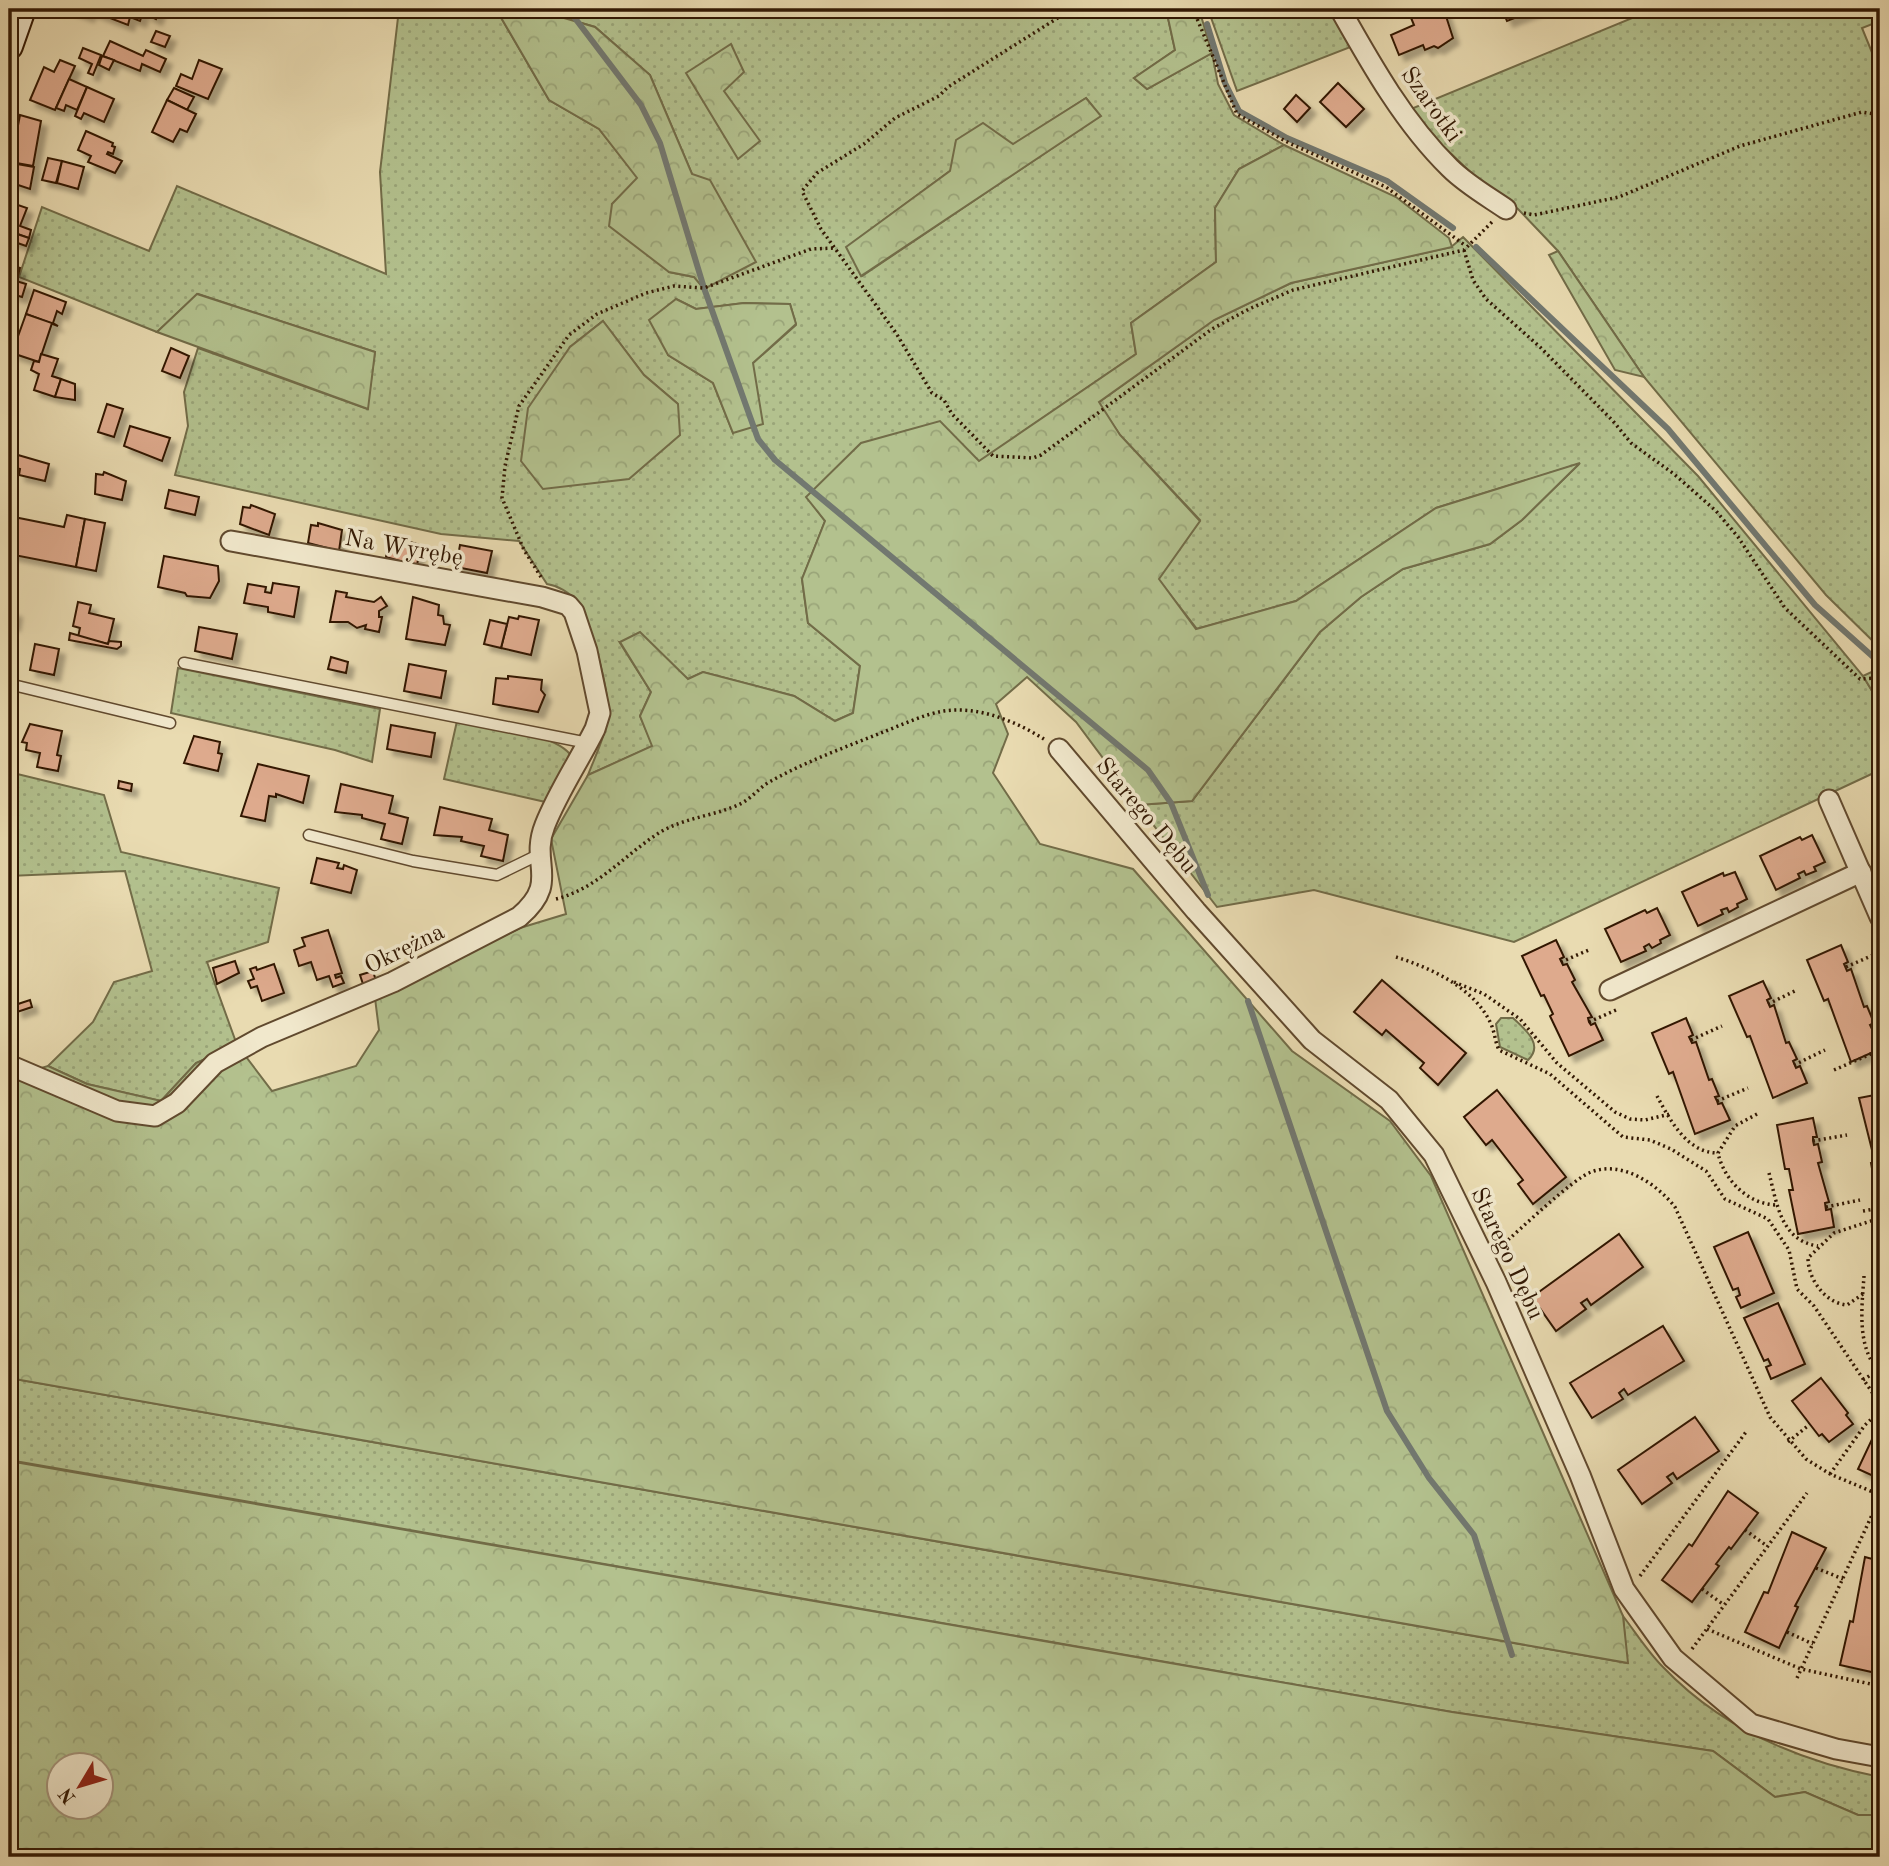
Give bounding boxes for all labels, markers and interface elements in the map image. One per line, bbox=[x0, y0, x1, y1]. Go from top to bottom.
street label: Szarotki bbox=[1395, 63, 1465, 147]
street label: Na Wyrębę bbox=[343, 527, 465, 571]
street label: Starego Dębu bbox=[1090, 754, 1201, 879]
street label: Okrężna bbox=[361, 920, 449, 979]
street label: Starego Dębu bbox=[1465, 1184, 1547, 1324]
north arrow bbox=[46, 1750, 116, 1820]
text: N bbox=[56, 1783, 81, 1807]

